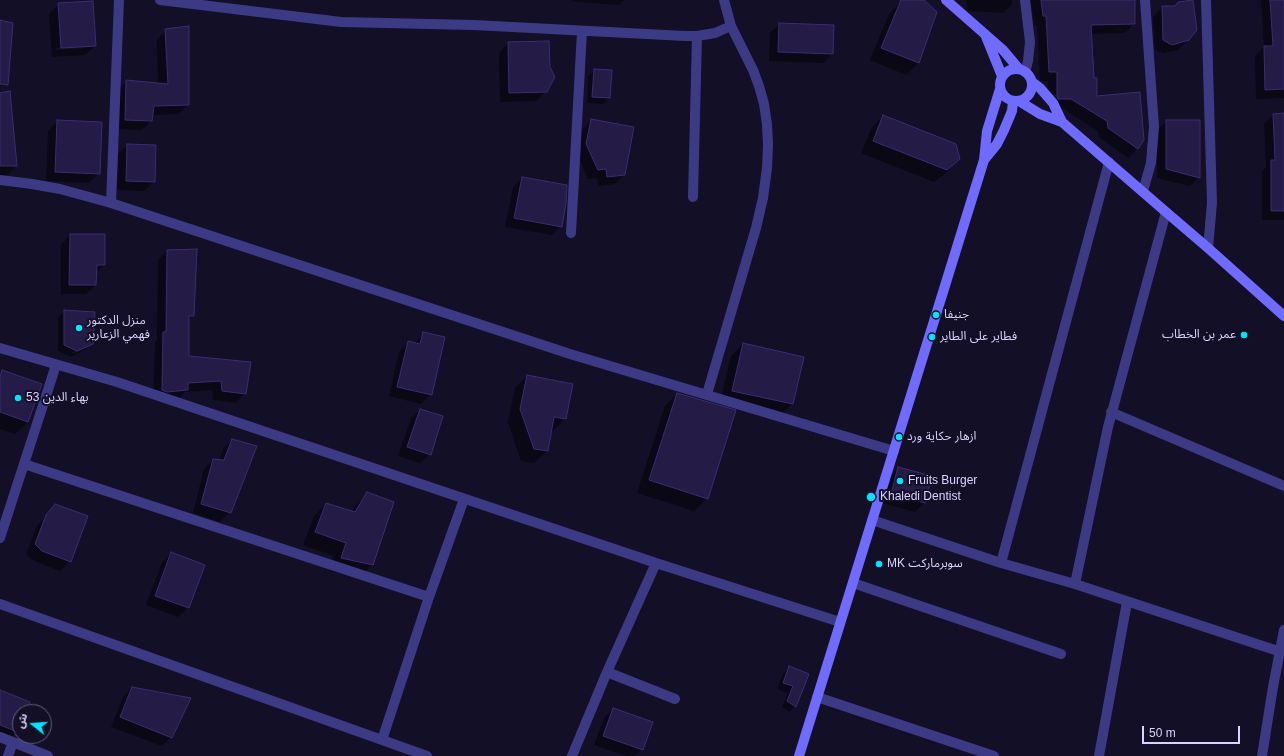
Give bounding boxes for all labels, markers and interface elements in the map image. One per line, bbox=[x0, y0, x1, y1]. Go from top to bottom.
place label: جنيفا bbox=[944, 308, 969, 322]
marker: جنيفا bbox=[931, 310, 941, 320]
place label: منزل الدكتور فهمي الزعارير bbox=[87, 314, 150, 342]
marker: منزل الدكتور فهمي الزعارير bbox=[74, 323, 84, 333]
place label: عمر بن الخطاب bbox=[1162, 328, 1236, 342]
place label: فطاير على الطاير bbox=[940, 330, 1017, 344]
marker: عمر بن الخطاب bbox=[1239, 330, 1249, 340]
marker: فطاير على الطاير bbox=[927, 332, 937, 342]
place label: بهاء الدين 53 bbox=[26, 391, 88, 405]
marker: بهاء الدين 53 bbox=[13, 393, 23, 403]
place label: ازهار حكاية ورد bbox=[907, 430, 976, 444]
marker: ازهار حكاية ورد bbox=[894, 432, 904, 442]
place label: Fruits Burger bbox=[908, 474, 977, 488]
marker: Fruits Burger bbox=[895, 476, 905, 486]
place label: Khaledi Dentist bbox=[880, 490, 961, 504]
marker: Khaledi Dentist bbox=[865, 491, 877, 503]
place label: MK سوبرماركت bbox=[887, 557, 963, 571]
marker: MK سوبرماركت bbox=[874, 559, 884, 569]
north arrow bbox=[12, 704, 52, 744]
text: ش bbox=[14, 712, 29, 730]
scale bar bbox=[1144, 718, 1242, 744]
text: 50 m bbox=[1149, 726, 1176, 740]

